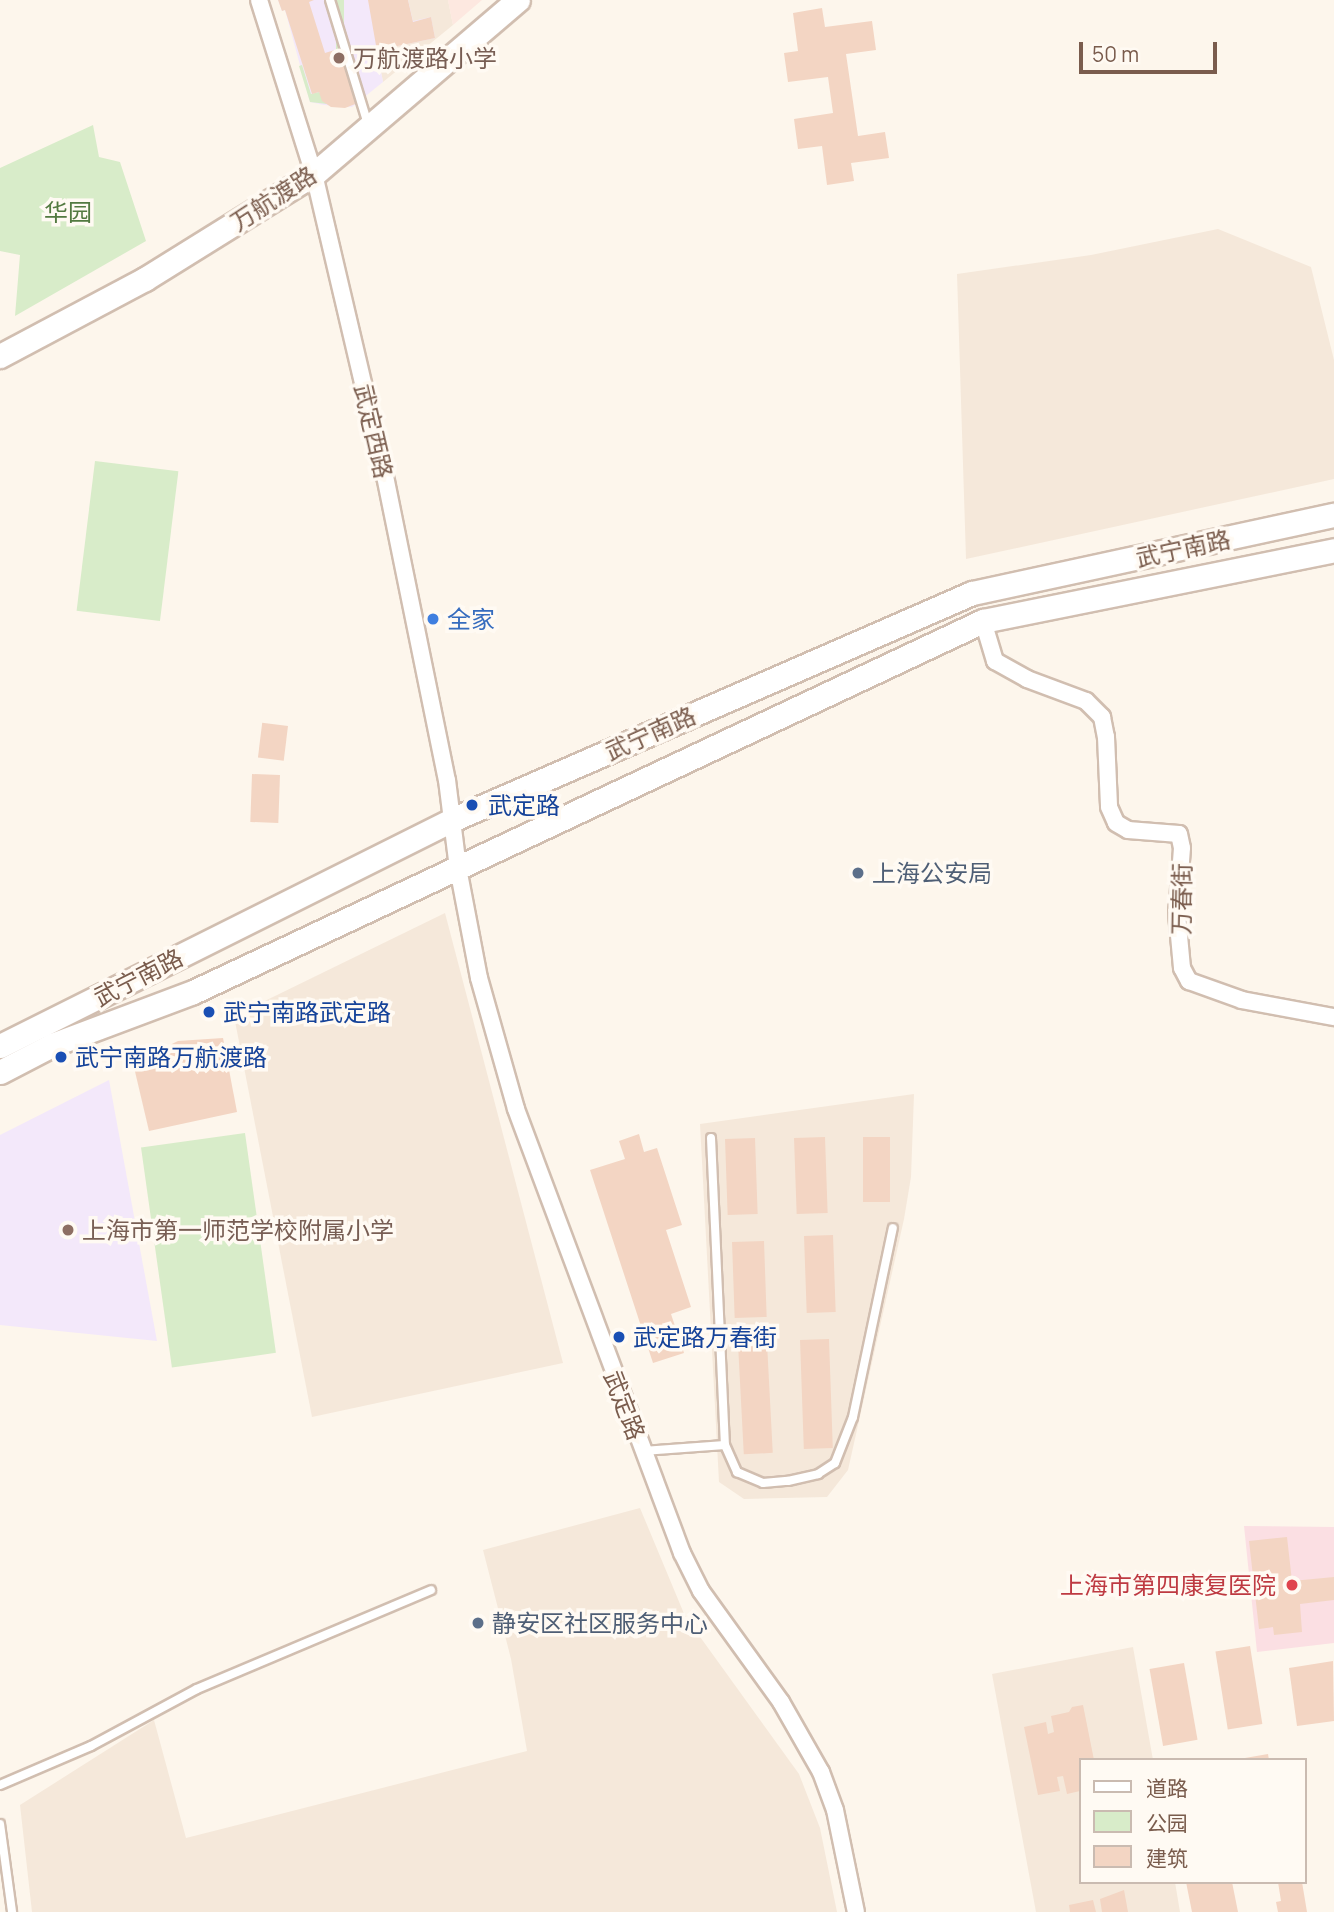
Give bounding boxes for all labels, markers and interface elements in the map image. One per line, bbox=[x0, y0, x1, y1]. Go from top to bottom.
scale bar bbox=[1082, 28, 1220, 72]
text: 50 m bbox=[1092, 40, 1139, 68]
place label: 万航渡路小学 bbox=[353, 44, 497, 72]
marker: 万航渡路小学 bbox=[331, 50, 347, 66]
street label: 万航渡路 bbox=[225, 160, 321, 236]
park label: 华园 bbox=[44, 198, 92, 226]
street label: 武定西路 bbox=[349, 381, 399, 481]
street label: 武宁南路 bbox=[1133, 524, 1233, 572]
place label: 全家 bbox=[447, 605, 495, 633]
marker: 全家 bbox=[425, 611, 441, 627]
street label: 武宁南路 bbox=[600, 700, 700, 766]
place label: 武定路 bbox=[488, 791, 560, 819]
marker: 武定路 bbox=[462, 795, 482, 815]
place label: 上海公安局 bbox=[872, 859, 992, 887]
street label: 万春街 bbox=[1166, 863, 1196, 935]
marker: 上海公安局 bbox=[850, 865, 866, 881]
street label: 武宁南路 bbox=[89, 942, 187, 1012]
place label: 武宁南路武定路 bbox=[223, 998, 391, 1026]
marker: 武宁南路武定路 bbox=[201, 1004, 217, 1020]
place label: 武宁南路万航渡路 bbox=[75, 1043, 267, 1071]
marker: 武宁南路万航渡路 bbox=[53, 1049, 69, 1065]
place label: 上海市第一师范学校附属小学 bbox=[82, 1216, 394, 1244]
marker: 上海市第一师范学校附属小学 bbox=[60, 1222, 76, 1238]
place label: 武定路万春街 bbox=[633, 1323, 777, 1351]
marker: 武定路万春街 bbox=[611, 1329, 627, 1345]
street label: 武定路 bbox=[599, 1366, 651, 1444]
place label: 上海市第四康复医院 bbox=[1060, 1571, 1276, 1599]
marker: 上海市第四康复医院 bbox=[1282, 1575, 1302, 1595]
place label: 静安区社区服务中心 bbox=[492, 1609, 708, 1637]
marker: 静安区社区服务中心 bbox=[470, 1615, 486, 1631]
legend bbox=[1078, 1758, 1306, 1884]
text: 道路 bbox=[1146, 1774, 1188, 1802]
text: 公园 bbox=[1146, 1809, 1188, 1837]
text: 建筑 bbox=[1146, 1844, 1188, 1872]

